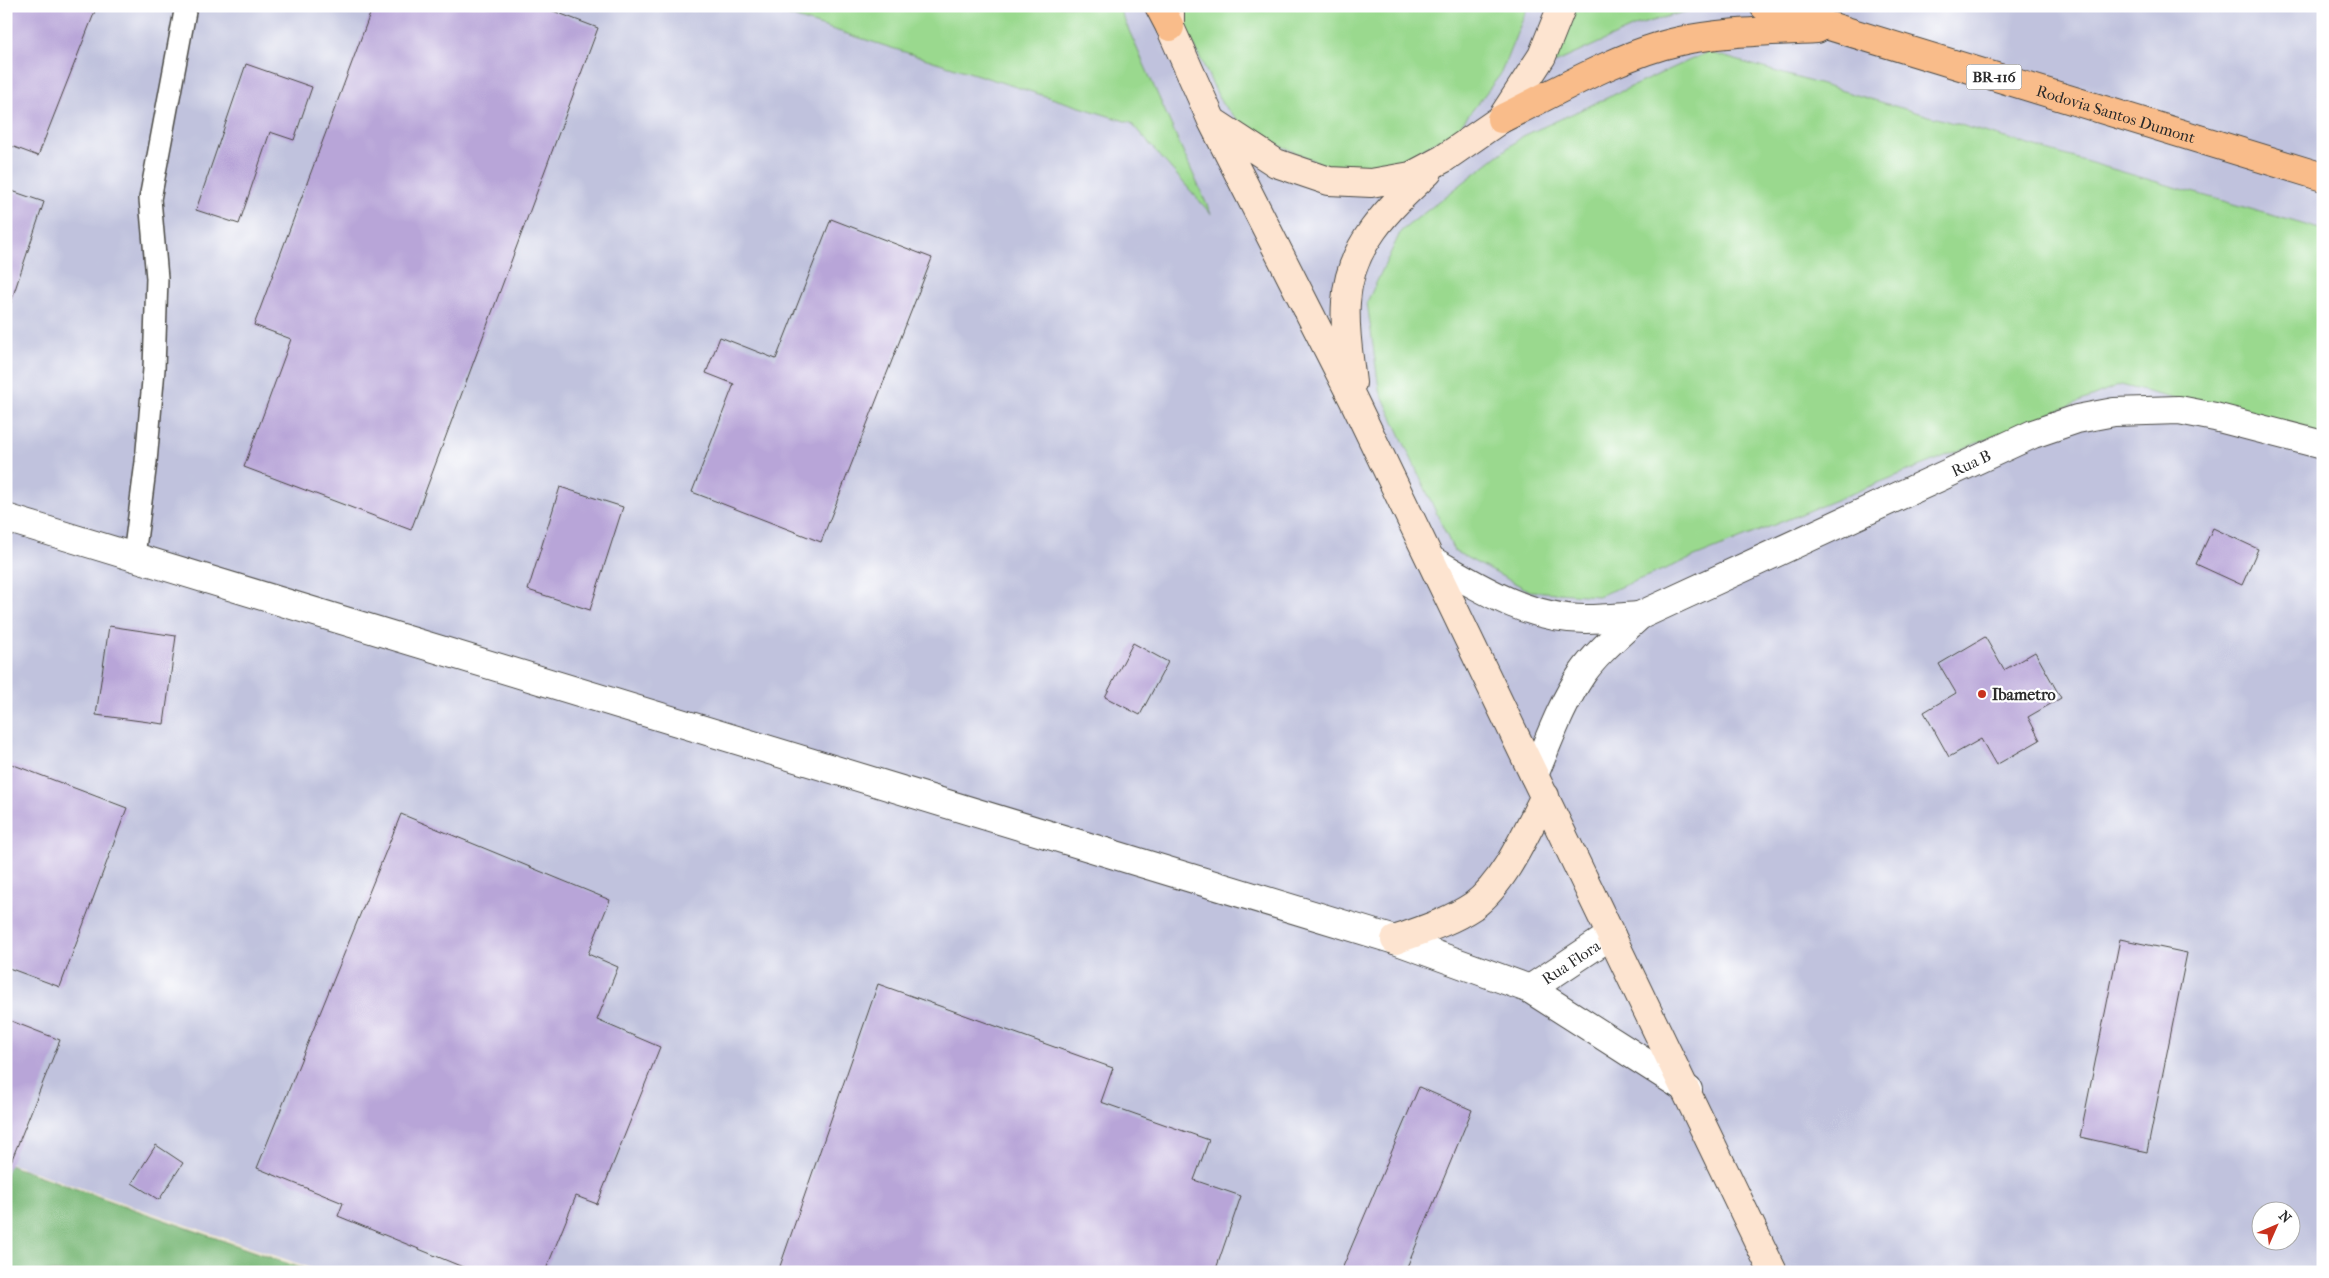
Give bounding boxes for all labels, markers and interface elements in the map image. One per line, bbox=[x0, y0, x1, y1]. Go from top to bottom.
road number: BR-116 bbox=[1966, 64, 2022, 90]
street label: Rodovia Santos Dumont bbox=[2034, 81, 2198, 147]
street label: Rua B bbox=[1948, 446, 1994, 481]
place label: Ibametro bbox=[1992, 685, 2056, 704]
marker: Ibametro bbox=[1976, 688, 1988, 700]
street label: Rua Flora bbox=[1538, 936, 1604, 989]
north arrow bbox=[2252, 1200, 2302, 1250]
text: N bbox=[2275, 1207, 2295, 1227]

